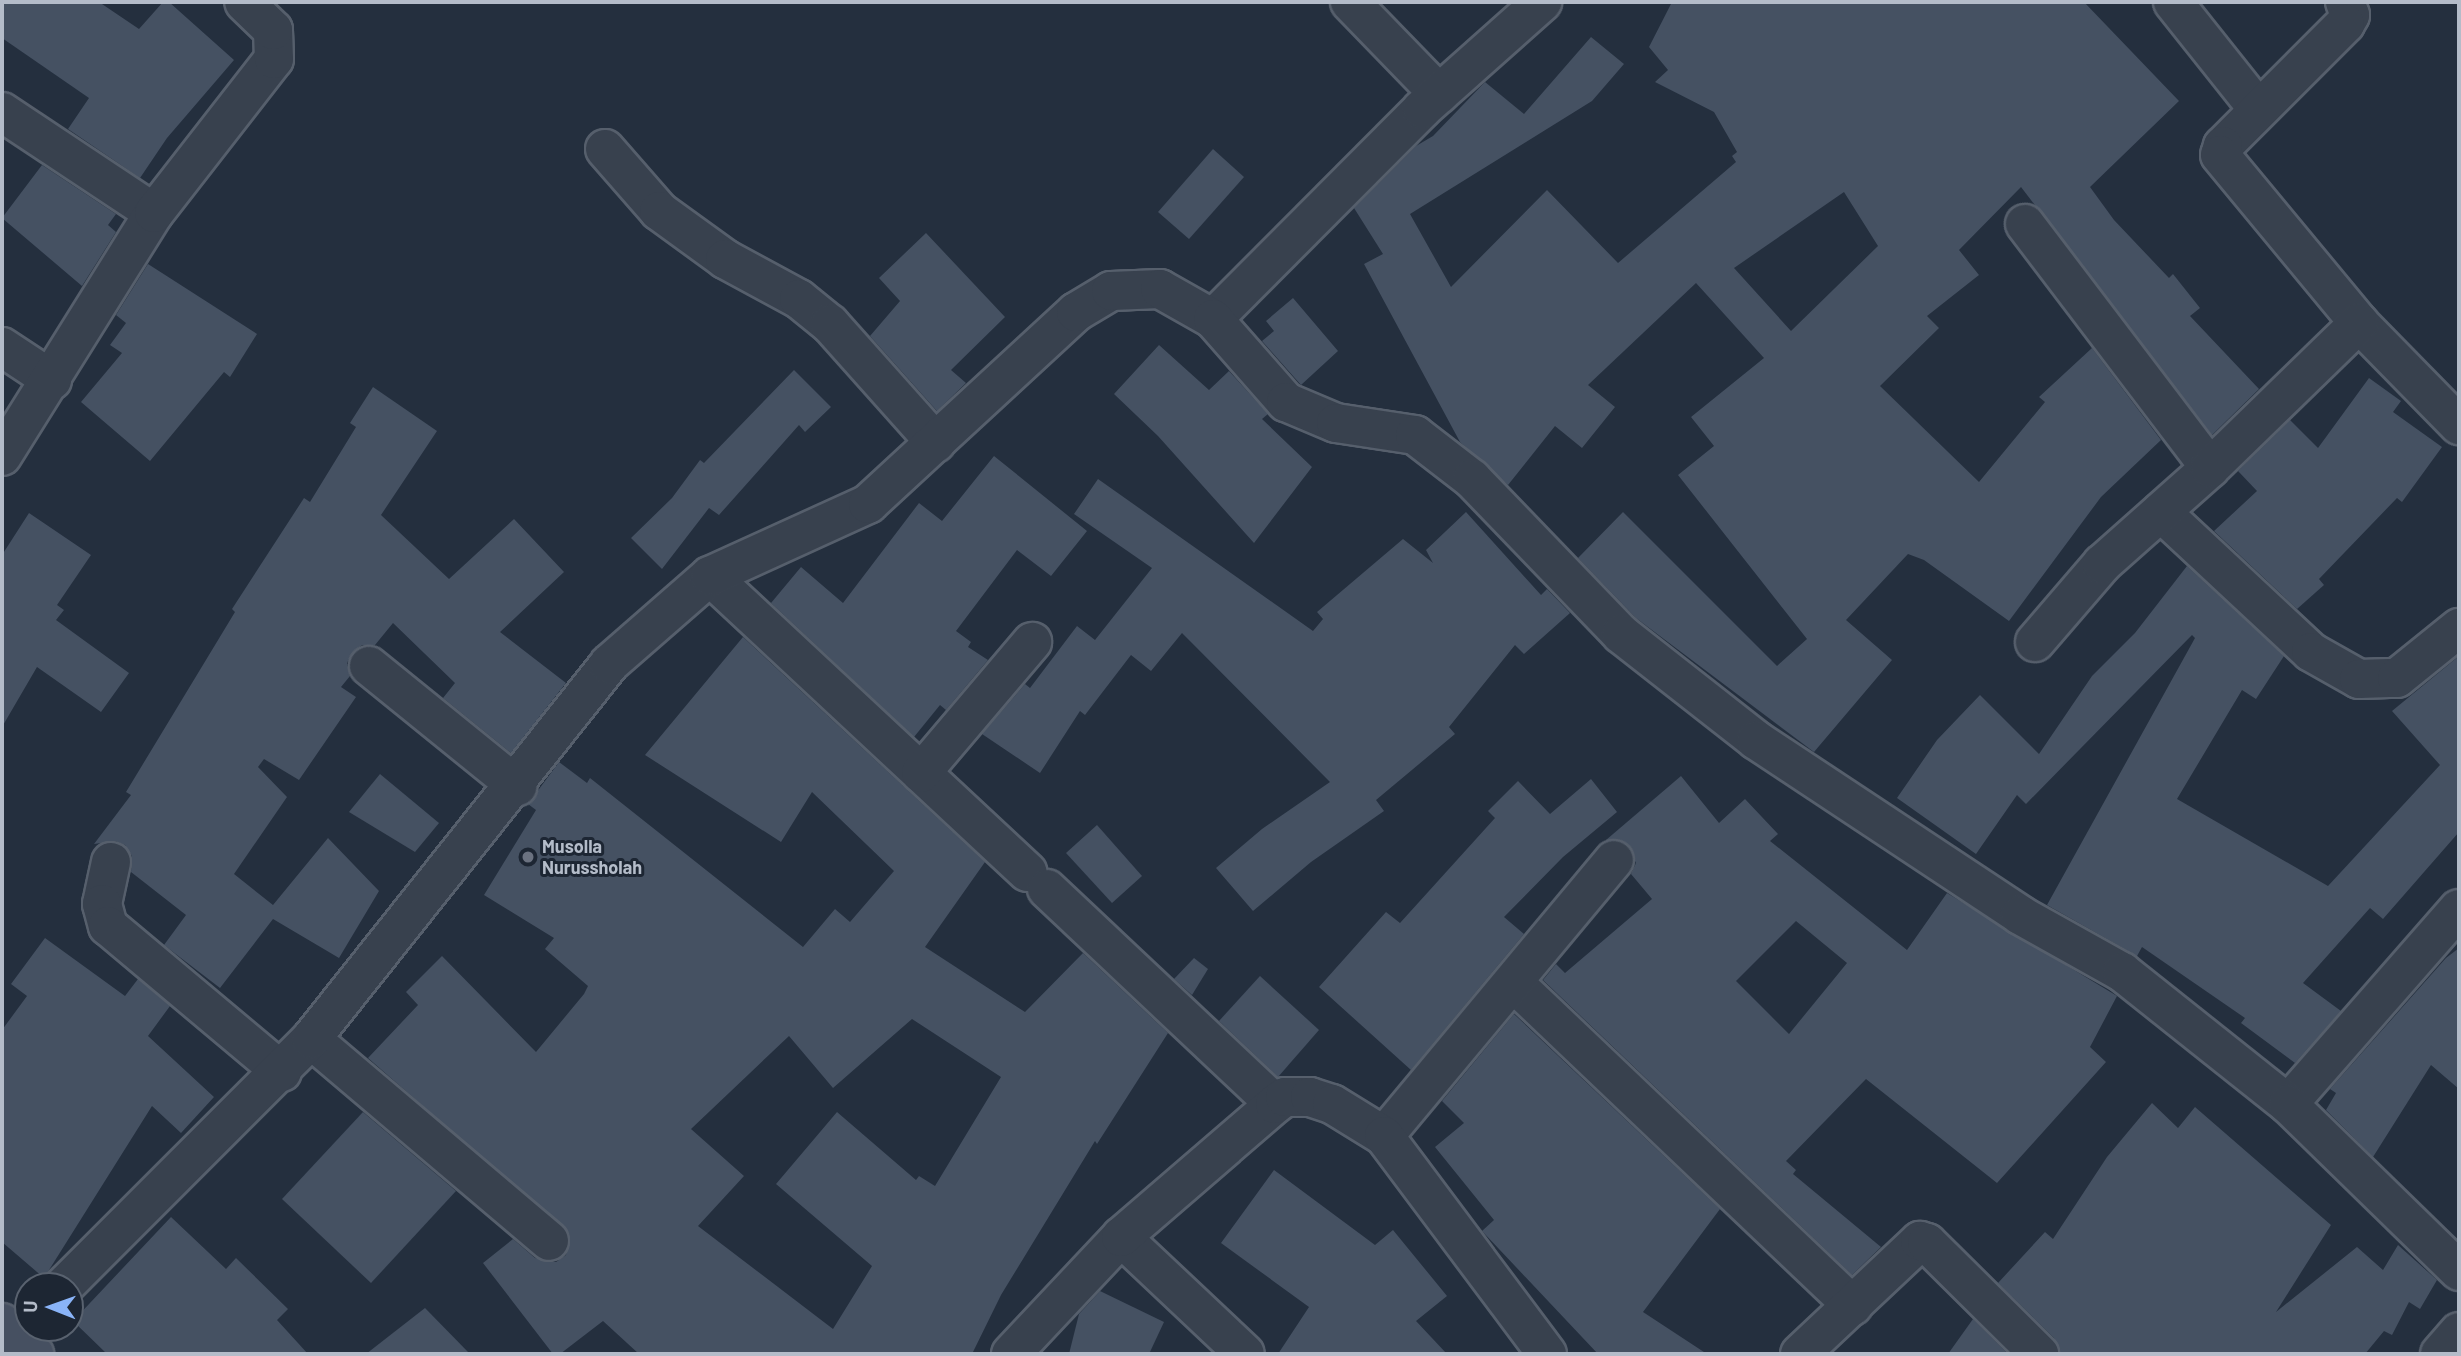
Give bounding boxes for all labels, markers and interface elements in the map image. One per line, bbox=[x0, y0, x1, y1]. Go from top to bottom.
place label: Musolla Nurussholah bbox=[542, 836, 642, 878]
marker: Musolla Nurussholah bbox=[520, 849, 536, 865]
north arrow bbox=[14, 1272, 84, 1342]
text: U bbox=[18, 1300, 41, 1313]

